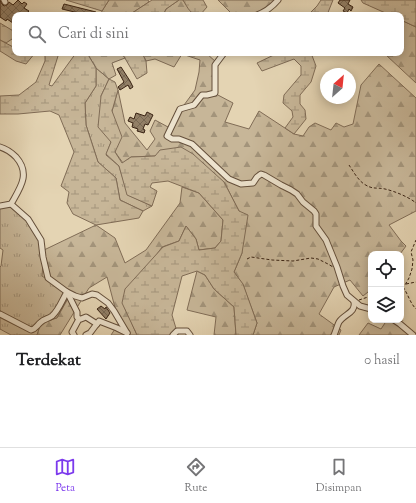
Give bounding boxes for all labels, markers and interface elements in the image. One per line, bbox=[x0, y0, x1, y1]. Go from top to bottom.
search box bbox=[12, 12, 404, 56]
icon: search bbox=[26, 23, 48, 45]
text: Cari di sini bbox=[58, 24, 129, 45]
north arrow bbox=[320, 68, 356, 104]
map controls bbox=[368, 251, 404, 323]
button: locate bbox=[368, 251, 404, 287]
button: layers bbox=[368, 287, 404, 323]
text: Terdekat bbox=[16, 349, 81, 373]
text: 0 hasil bbox=[364, 352, 400, 370]
tab: Peta bbox=[54, 456, 76, 496]
tab: Rute bbox=[185, 456, 207, 496]
tab: Disimpan bbox=[316, 456, 362, 496]

